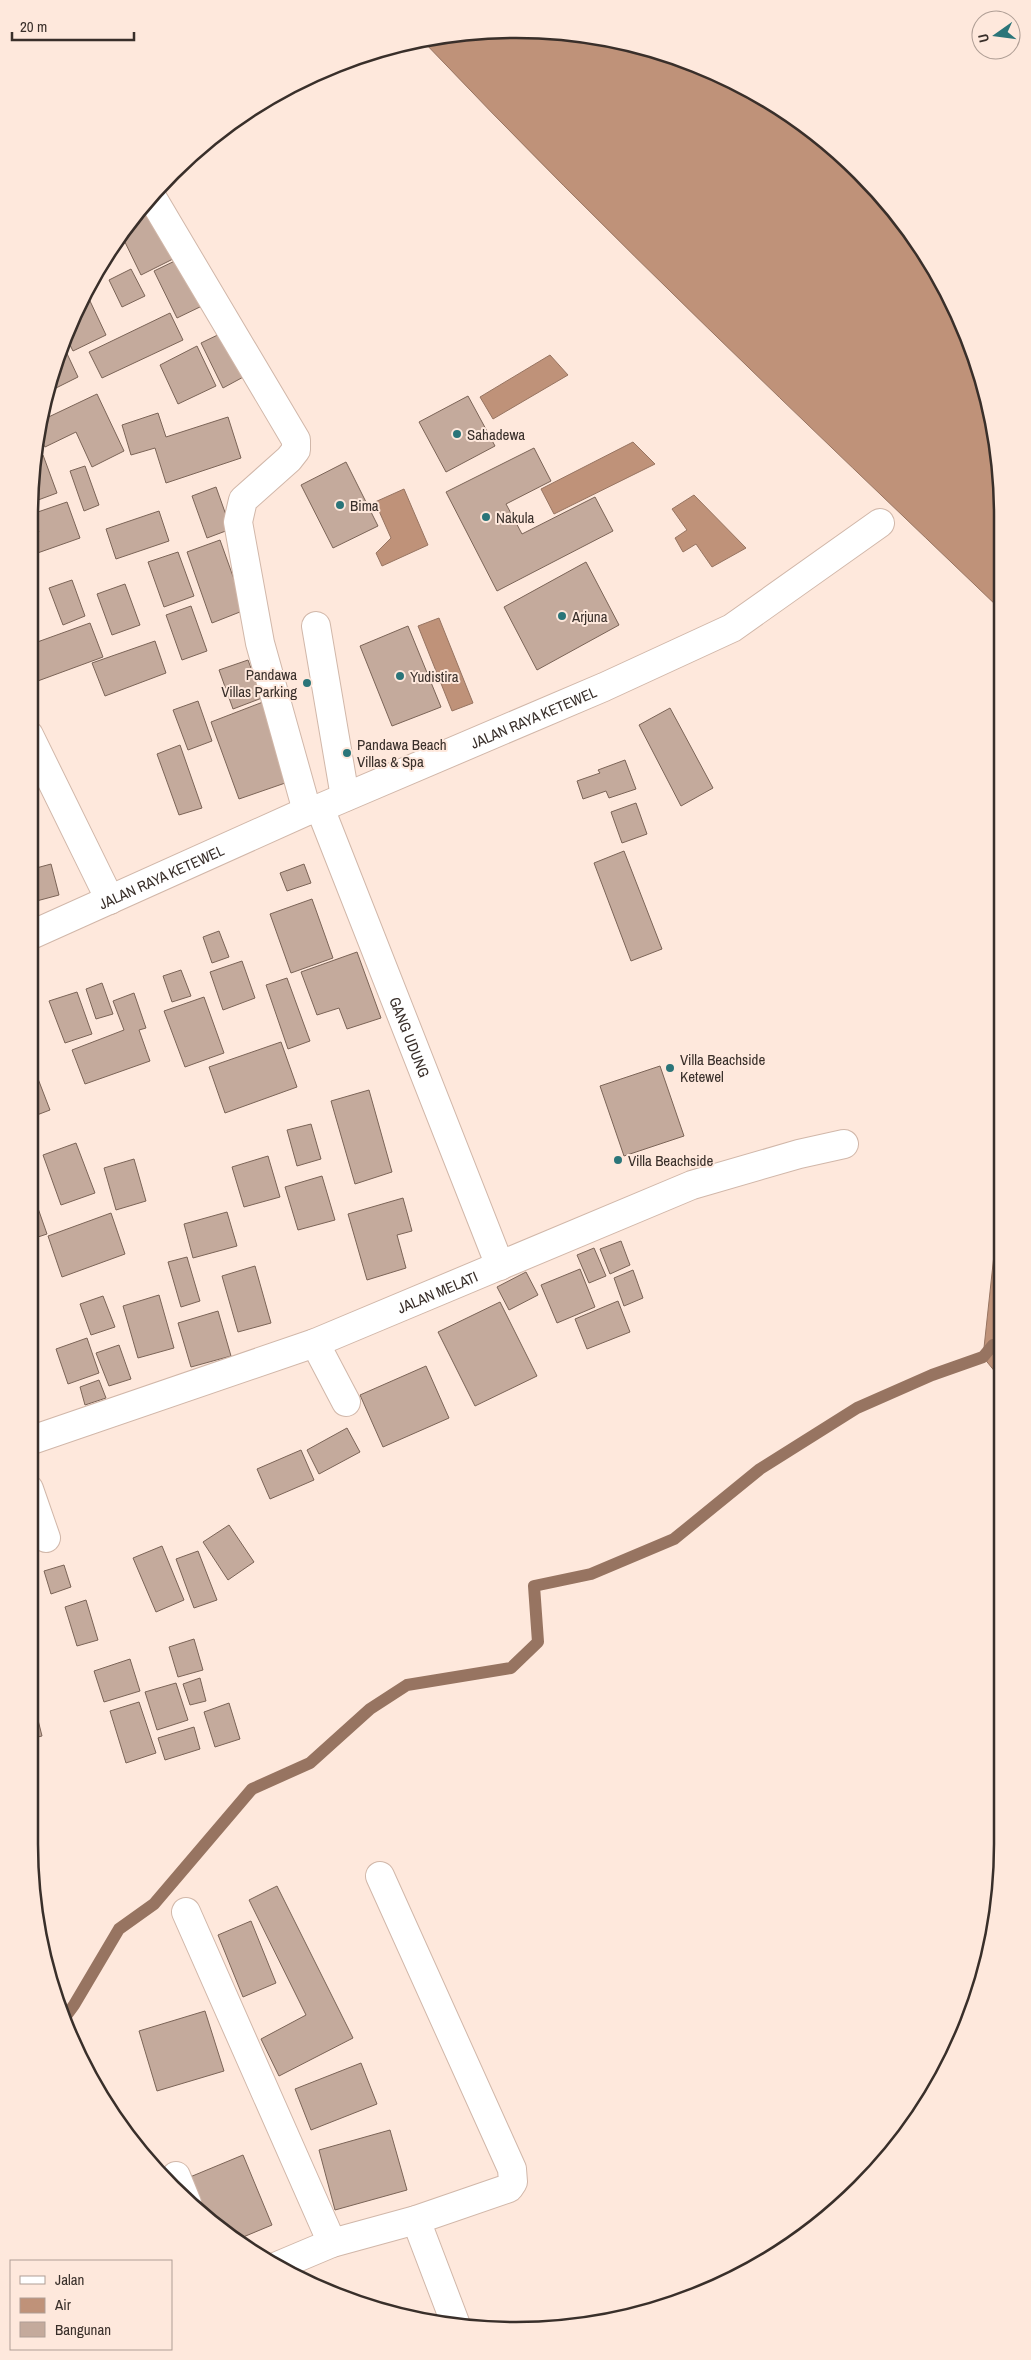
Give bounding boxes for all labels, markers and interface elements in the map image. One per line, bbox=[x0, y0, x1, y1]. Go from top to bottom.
scale bar bbox=[12, 10, 135, 42]
north arrow bbox=[971, 10, 1021, 60]
text: 20 m bbox=[20, 16, 47, 37]
text: U bbox=[974, 32, 993, 44]
place label: Sahadewa bbox=[467, 424, 525, 445]
marker: Sahadewa bbox=[451, 428, 463, 440]
place label: Bima bbox=[350, 495, 379, 516]
marker: Bima bbox=[334, 499, 346, 511]
place label: Nakula bbox=[496, 507, 534, 528]
marker: Nakula bbox=[480, 511, 492, 523]
place label: Arjuna bbox=[571, 606, 608, 627]
marker: Arjuna bbox=[556, 610, 568, 622]
place label: Pandawa Villas Parking bbox=[221, 664, 297, 702]
place label: Yudistira bbox=[410, 666, 459, 687]
marker: Yudistira bbox=[394, 670, 406, 682]
marker: Pandawa Villas Parking bbox=[301, 677, 313, 689]
street label: JALAN RAYA KETEWEL bbox=[467, 681, 600, 753]
place label: Pandawa Beach Villas & Spa bbox=[357, 734, 447, 772]
marker: Pandawa Beach Villas & Spa bbox=[341, 747, 353, 759]
street label: JALAN RAYA KETEWEL bbox=[95, 839, 227, 914]
street label: GANG UDUNG bbox=[385, 994, 435, 1080]
place label: Villa Beachside Ketewel bbox=[680, 1049, 765, 1087]
marker: Villa Beachside Ketewel bbox=[664, 1062, 676, 1074]
place label: Villa Beachside bbox=[628, 1150, 713, 1171]
marker: Villa Beachside bbox=[612, 1154, 624, 1166]
street label: JALAN MELATI bbox=[394, 1266, 481, 1318]
legend bbox=[10, 2260, 172, 2350]
text: Jalan bbox=[55, 2269, 84, 2290]
text: Air bbox=[54, 2294, 71, 2315]
text: Bangunan bbox=[55, 2319, 111, 2340]

